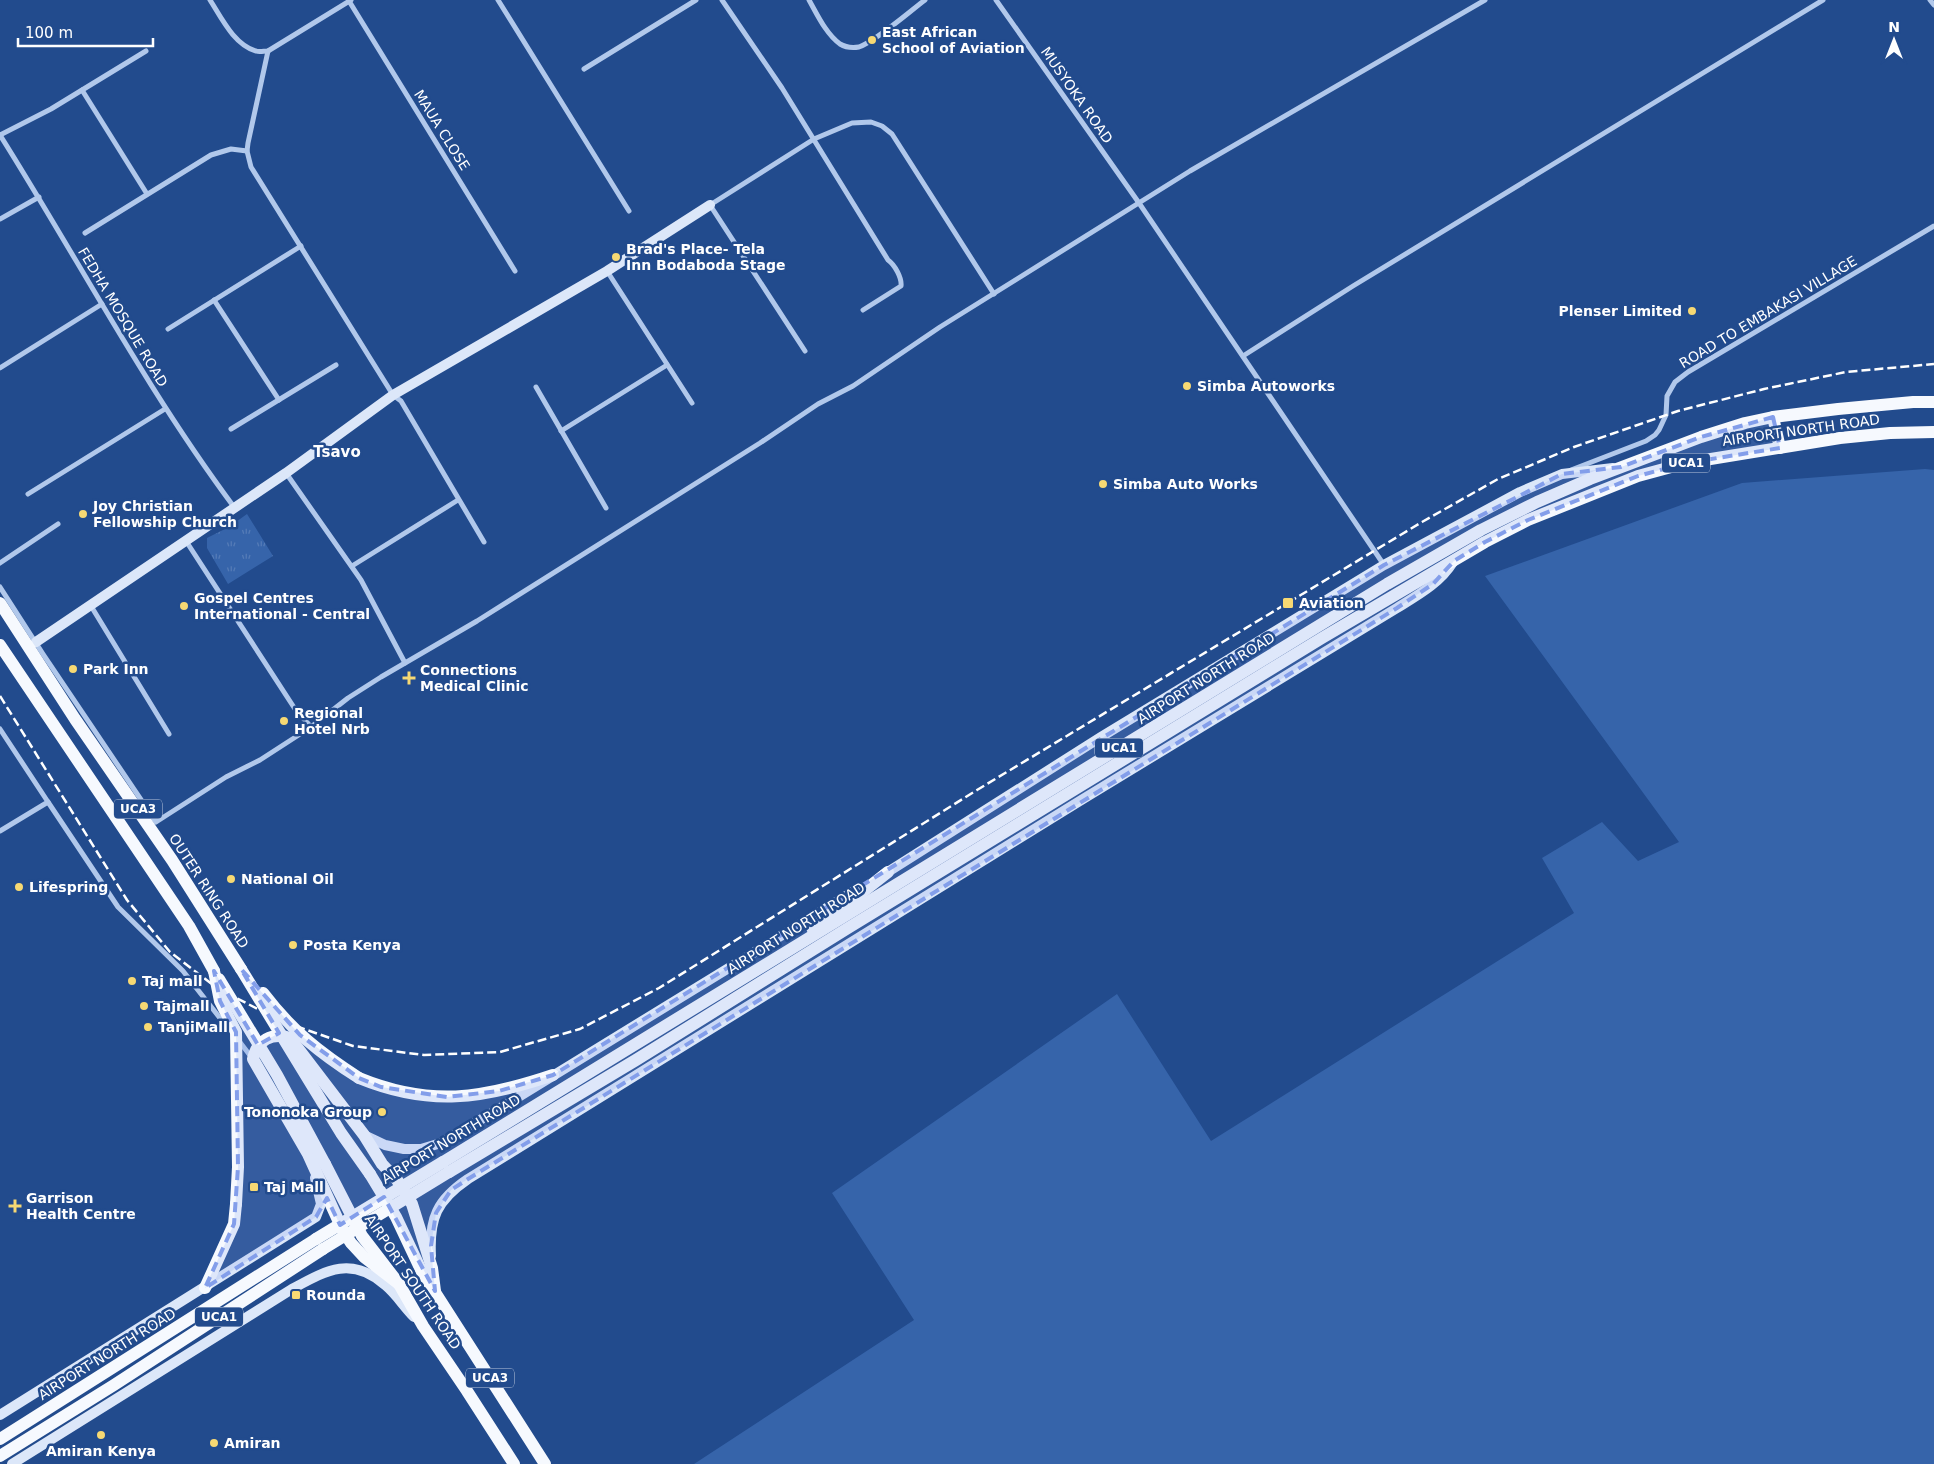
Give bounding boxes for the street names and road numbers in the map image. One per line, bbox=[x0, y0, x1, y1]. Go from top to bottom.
street label: MUSYOKA ROAD bbox=[1038, 44, 1116, 146]
street label: MAUA CLOSE bbox=[411, 87, 473, 173]
street label: FEDHA MOSQUE ROAD bbox=[75, 244, 171, 390]
street label: ROAD TO EMBAKASI VILLAGE bbox=[1676, 253, 1860, 371]
street label: AIRPORT NORTH ROAD bbox=[1721, 411, 1881, 449]
road number: UCA1 bbox=[1662, 453, 1710, 472]
street label: AIRPORT NORTH ROAD bbox=[1134, 629, 1278, 727]
road number: UCA1 bbox=[1095, 738, 1143, 758]
road number: UCA3 bbox=[114, 800, 162, 819]
street label: OUTER RING ROAD bbox=[166, 831, 252, 951]
street label: AIRPORT NORTH ROAD bbox=[724, 879, 868, 977]
street label: AIRPORT NORTH ROAD bbox=[379, 1091, 523, 1187]
street label: AIRPORT SOUTH ROAD bbox=[362, 1212, 464, 1352]
street label: AIRPORT NORTH ROAD bbox=[35, 1305, 179, 1403]
road number: UCA1 bbox=[195, 1308, 243, 1326]
road number: UCA3 bbox=[466, 1369, 514, 1388]

